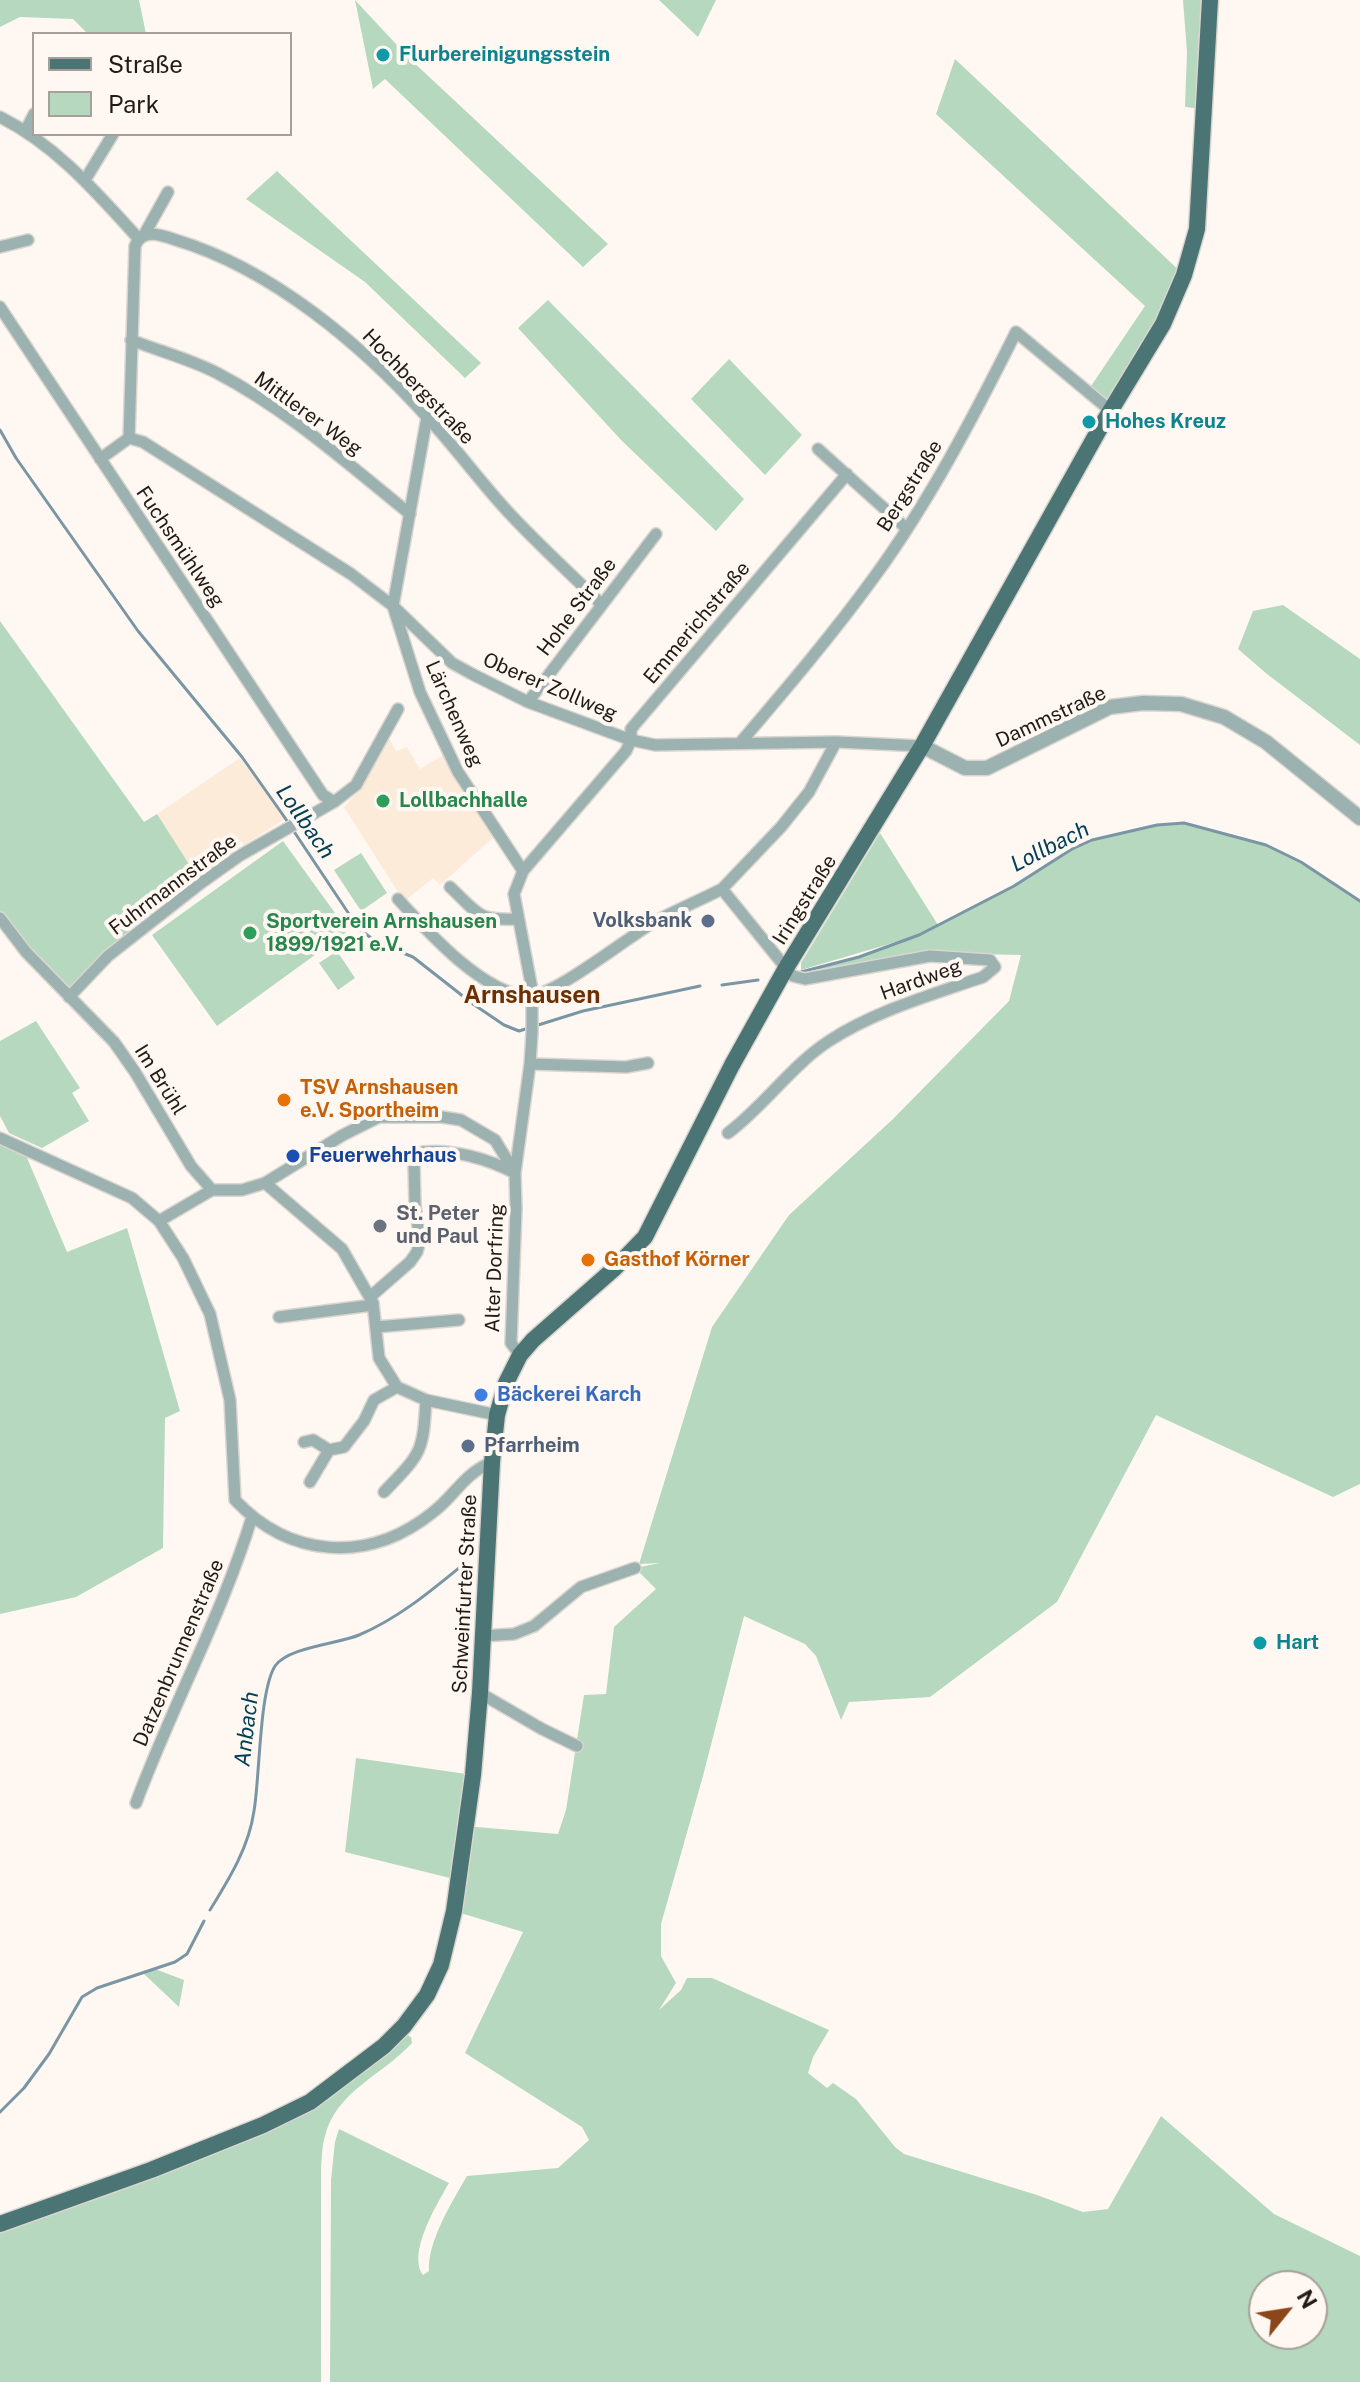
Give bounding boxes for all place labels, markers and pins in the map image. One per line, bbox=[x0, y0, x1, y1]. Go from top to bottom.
place label: Flurbereinigungsstein bbox=[399, 43, 610, 67]
marker: Flurbereinigungsstein bbox=[374, 46, 392, 64]
place label: Hohes Kreuz bbox=[1105, 410, 1226, 434]
marker: Hohes Kreuz bbox=[1080, 413, 1098, 431]
place label: Lollbachhalle bbox=[399, 789, 528, 813]
marker: Lollbachhalle bbox=[374, 792, 392, 810]
place label: Volksbank bbox=[592, 909, 692, 933]
place label: Sportverein Arnshausen 1899/1921 e.V. bbox=[266, 910, 497, 957]
marker: Volksbank bbox=[699, 912, 717, 930]
marker: Sportverein Arnshausen 1899/1921 e.V. bbox=[241, 924, 259, 942]
place label: TSV Arnshausen e.V. Sportheim bbox=[300, 1076, 458, 1123]
marker: TSV Arnshausen e.V. Sportheim bbox=[275, 1091, 293, 1109]
place label: Feuerwehrhaus bbox=[309, 1144, 457, 1168]
marker: Feuerwehrhaus bbox=[284, 1147, 302, 1165]
place label: St. Peter und Paul bbox=[396, 1202, 479, 1249]
marker: St. Peter und Paul bbox=[371, 1217, 389, 1235]
place label: Gasthof Körner bbox=[604, 1248, 750, 1272]
marker: Gasthof Körner bbox=[579, 1251, 597, 1269]
place label: Bäckerei Karch bbox=[497, 1383, 641, 1407]
marker: Bäckerei Karch bbox=[472, 1386, 490, 1404]
place label: Pfarrheim bbox=[484, 1434, 580, 1458]
marker: Pfarrheim bbox=[459, 1437, 477, 1455]
place label: Hart bbox=[1276, 1631, 1319, 1655]
marker: Hart bbox=[1251, 1634, 1269, 1652]

